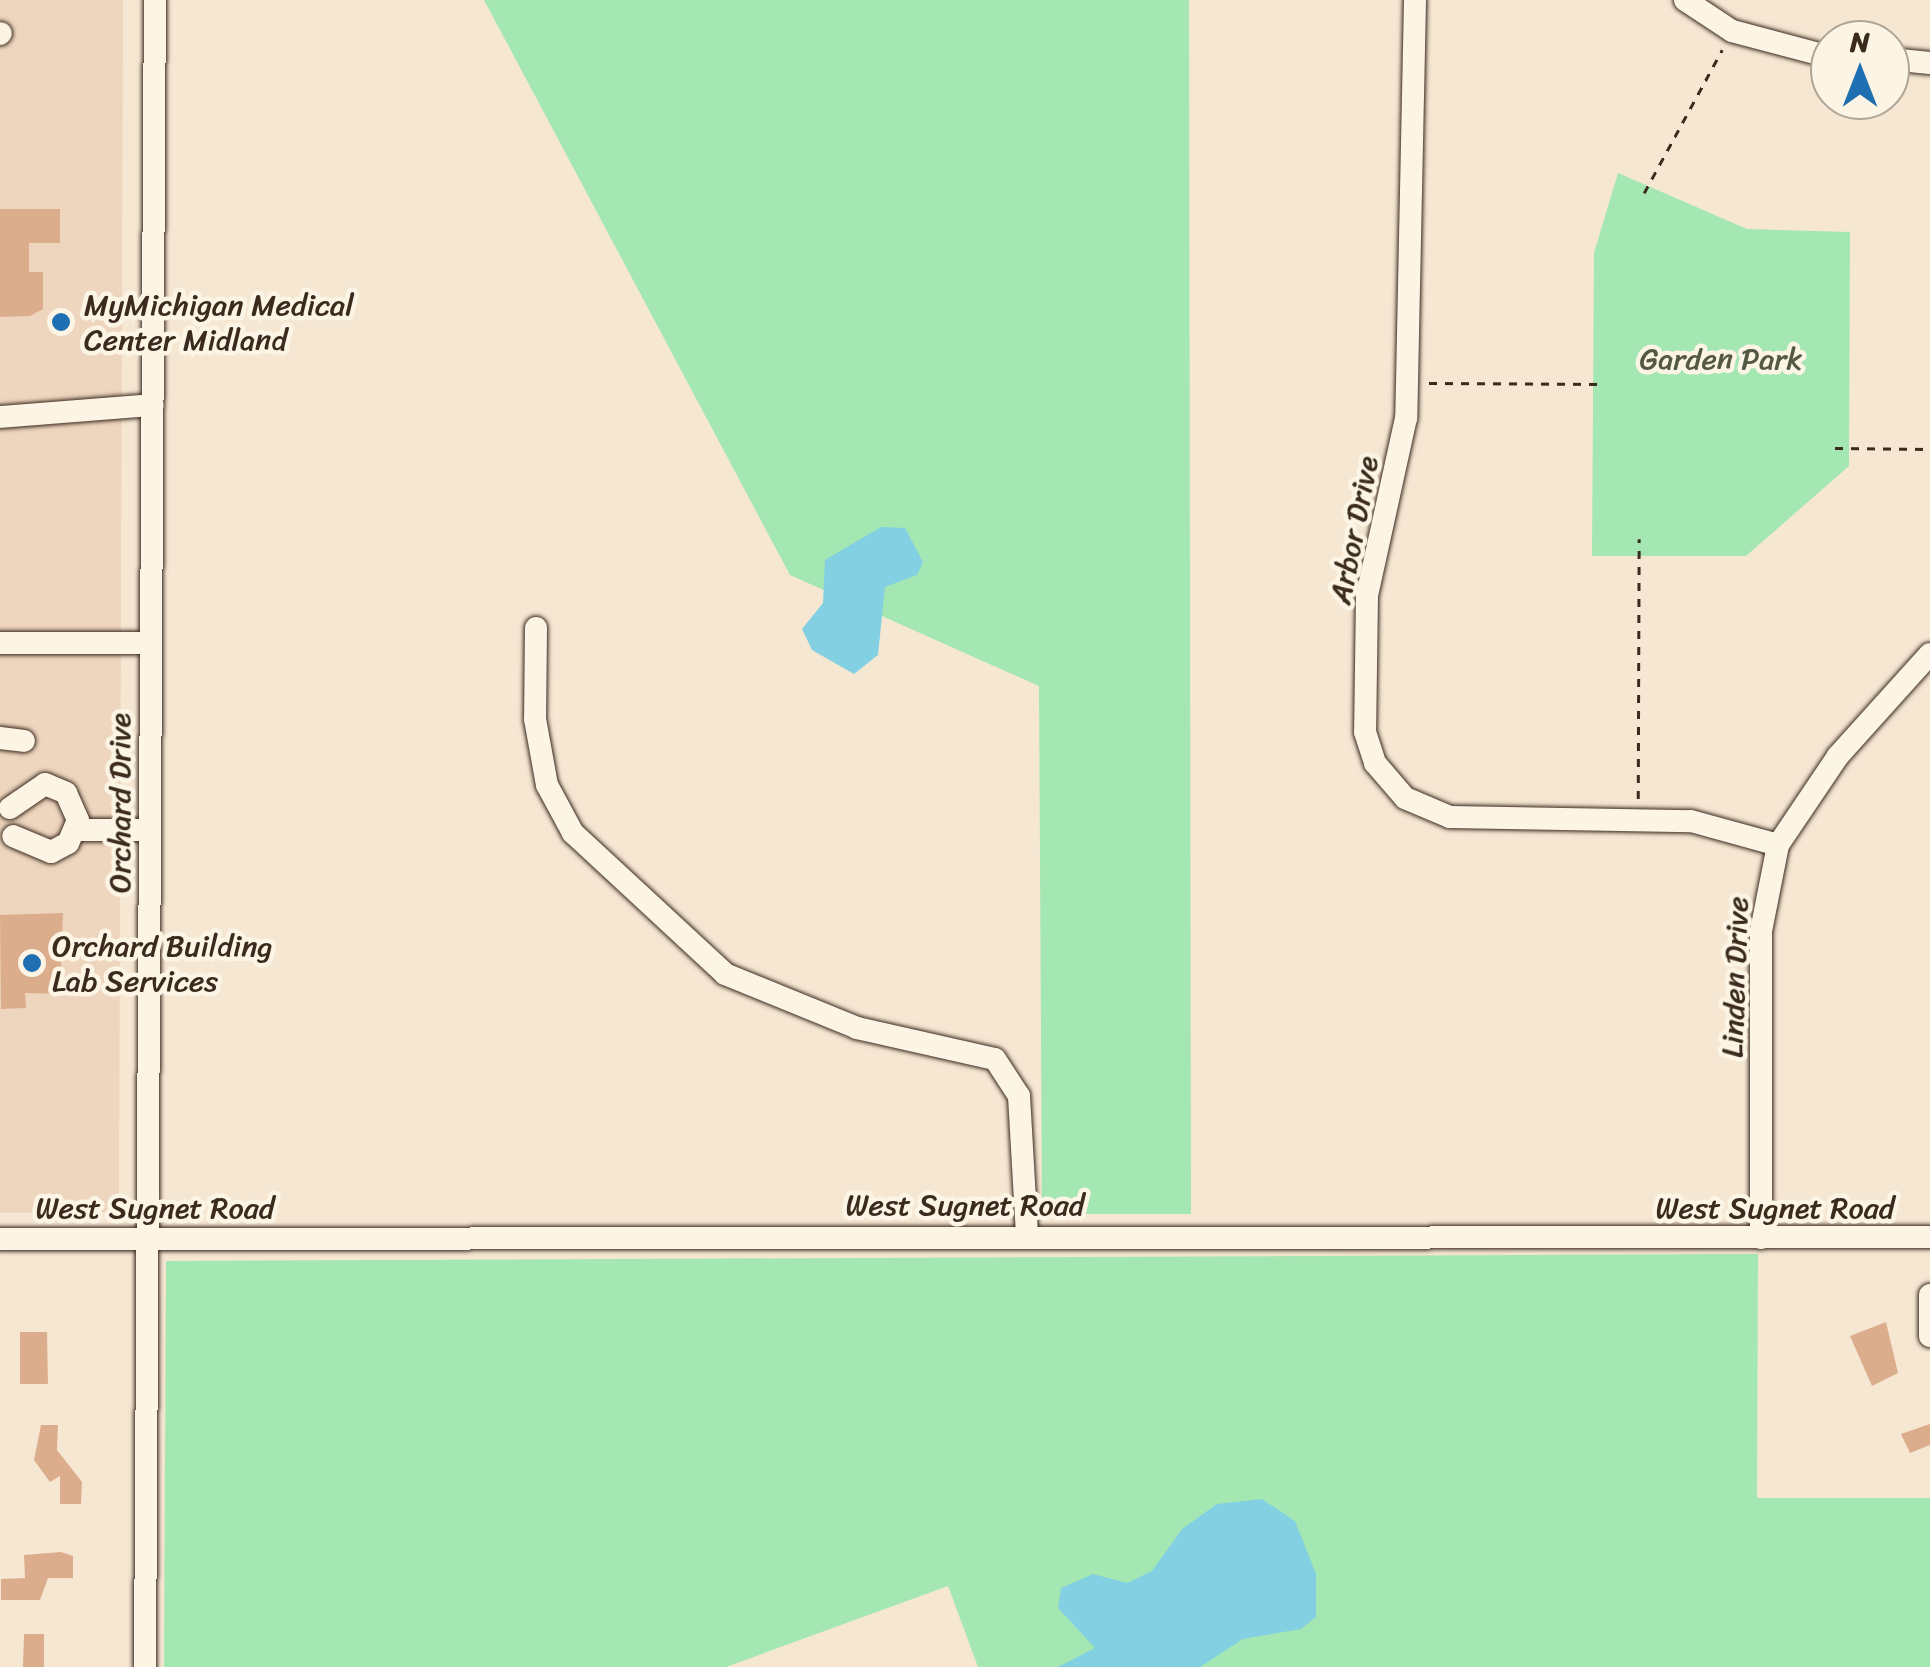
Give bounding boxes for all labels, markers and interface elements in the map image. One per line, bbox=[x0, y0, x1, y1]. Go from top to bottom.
text: N bbox=[1850, 17, 1870, 66]
north arrow bbox=[1810, 20, 1910, 120]
place label: MyMichigan Medical Center Midland bbox=[84, 287, 354, 358]
marker: MyMichigan Medical Center Midland bbox=[48, 309, 74, 335]
park label: Garden Park bbox=[1640, 341, 1802, 377]
street label: Arbor Drive bbox=[1322, 452, 1386, 608]
street label: Orchard Drive bbox=[102, 712, 138, 894]
street label: Linden Drive bbox=[1714, 896, 1756, 1058]
place label: Orchard Building Lab Services bbox=[52, 928, 273, 998]
marker: Orchard Building Lab Services bbox=[21, 952, 43, 974]
street label: West Sugnet Road bbox=[845, 1187, 1085, 1223]
street label: West Sugnet Road bbox=[35, 1190, 275, 1226]
street label: West Sugnet Road bbox=[1655, 1190, 1895, 1226]

